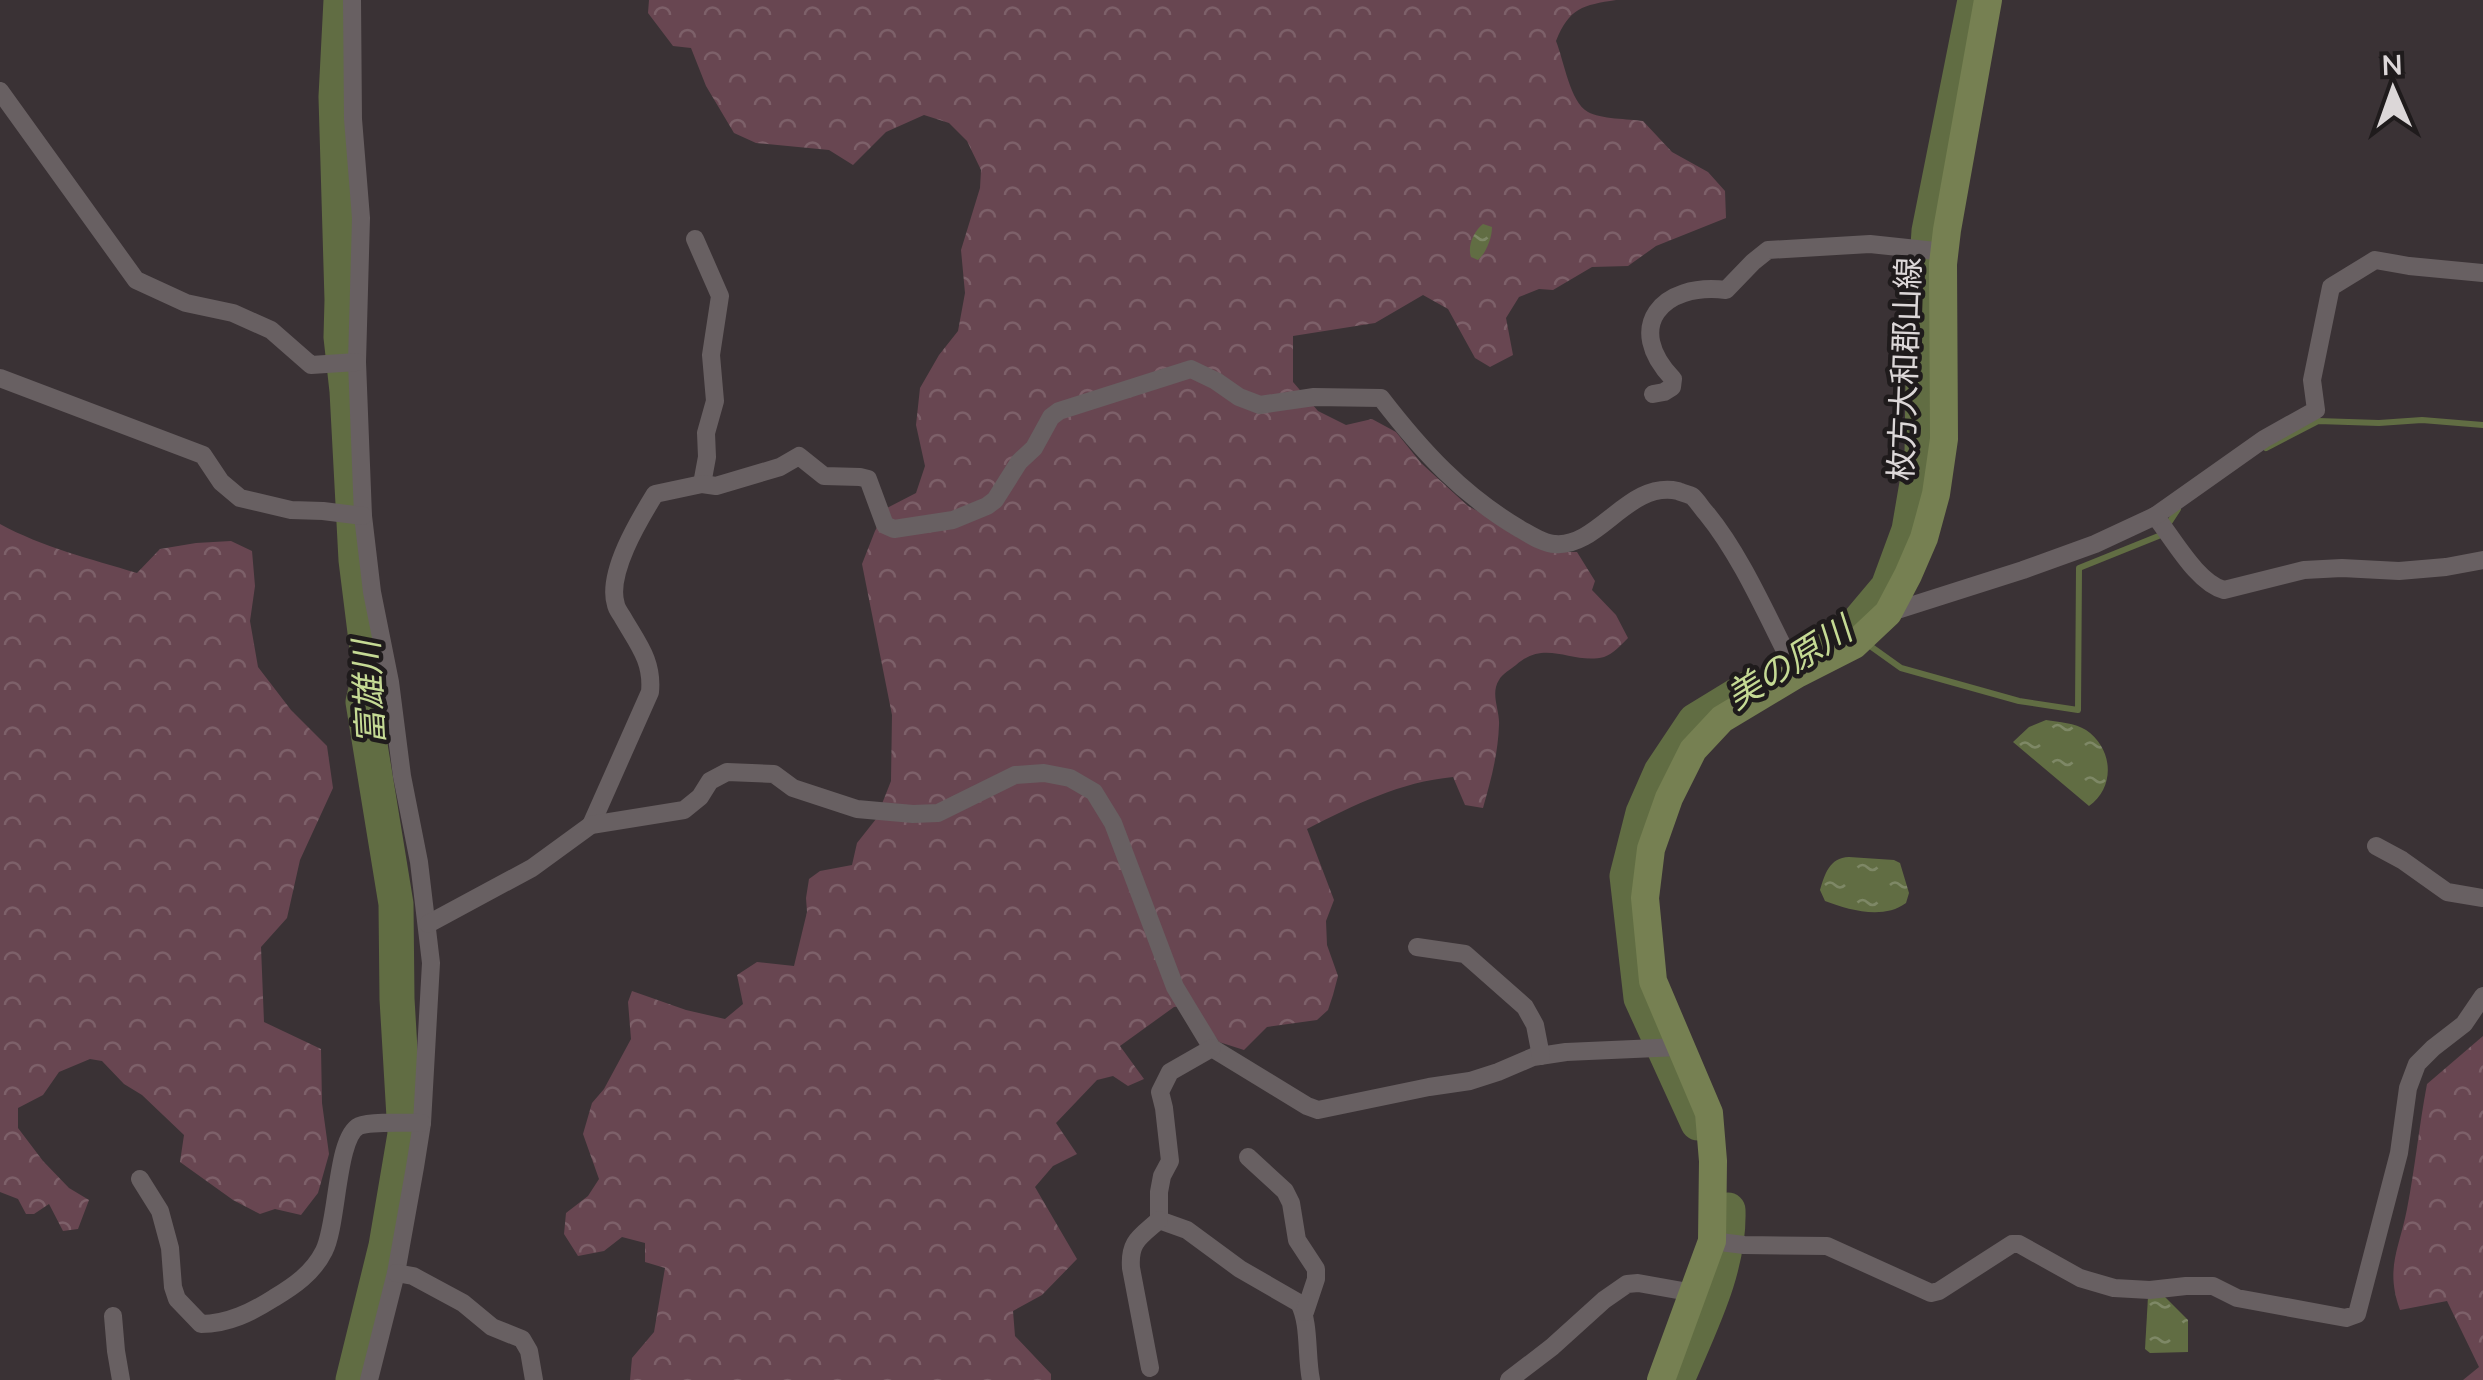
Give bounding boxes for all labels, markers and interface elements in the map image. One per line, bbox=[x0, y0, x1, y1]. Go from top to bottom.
north arrow bbox=[2343, 40, 2443, 140]
text: N bbox=[2381, 47, 2403, 85]
street label: 枚方大和郡山線 bbox=[1880, 256, 1931, 482]
water label: 美の原川 bbox=[1717, 604, 1864, 720]
water label: 富雄川 bbox=[343, 635, 396, 747]

